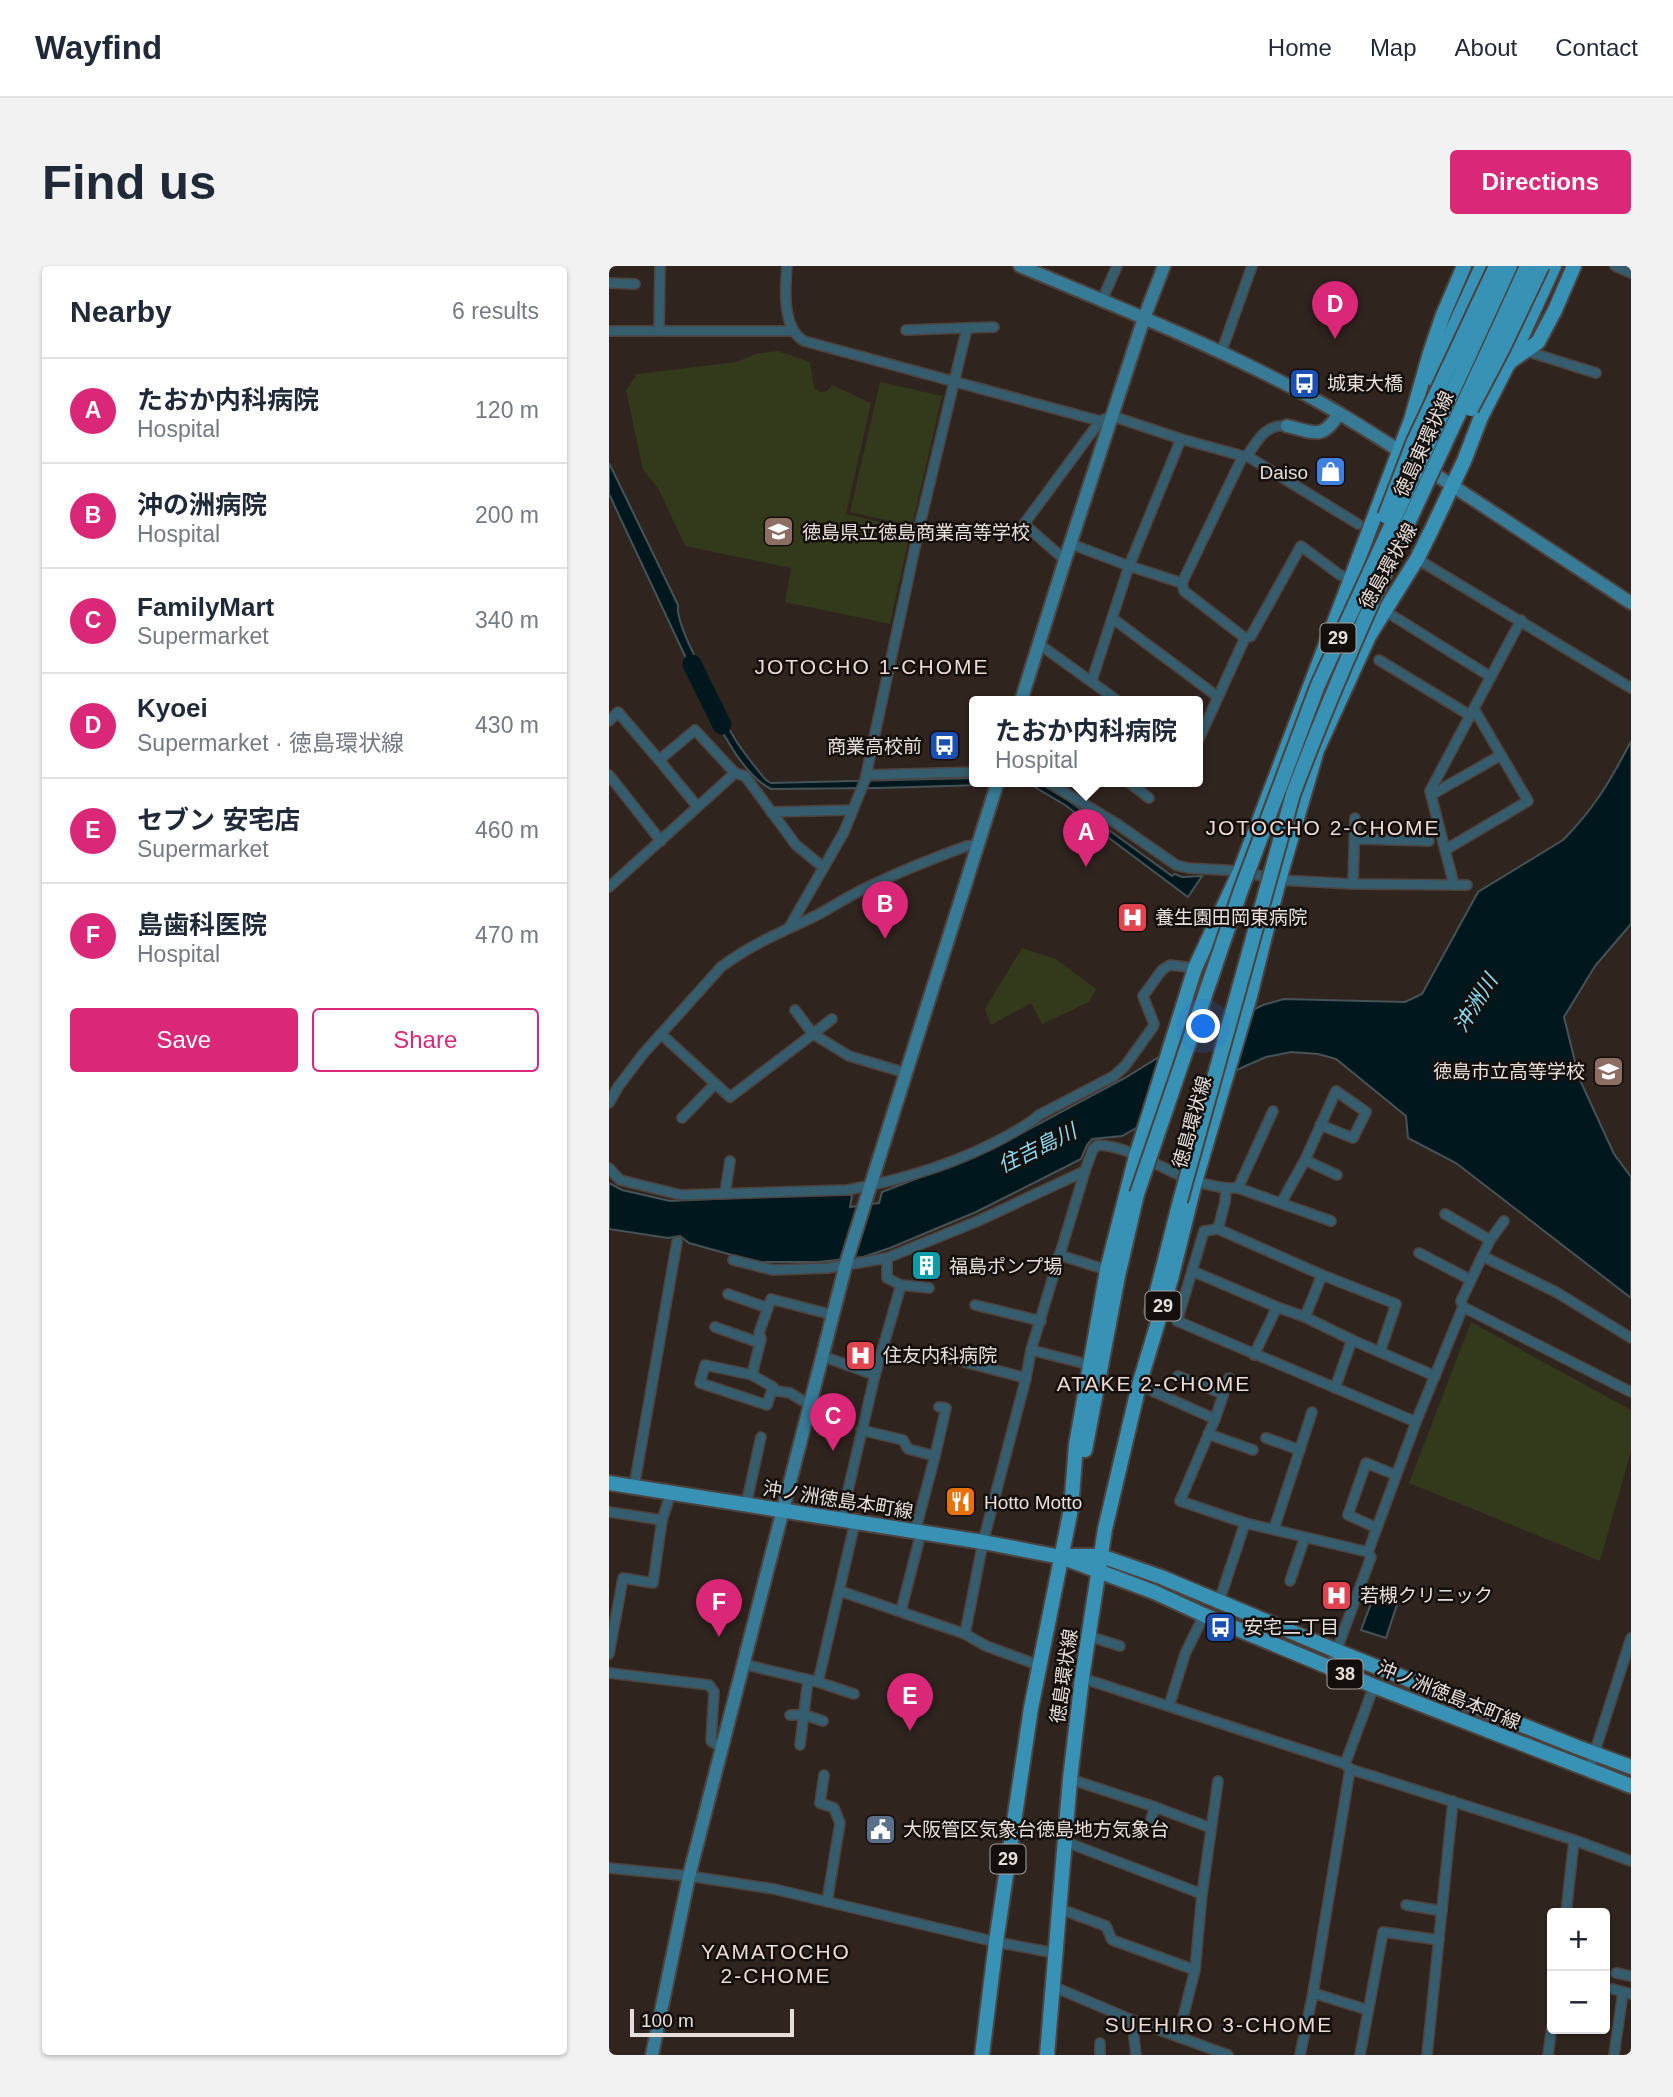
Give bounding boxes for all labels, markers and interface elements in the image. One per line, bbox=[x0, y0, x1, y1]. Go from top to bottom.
text: Wayfind bbox=[35, 29, 162, 66]
text: Home bbox=[1268, 34, 1332, 61]
text: Map bbox=[1370, 34, 1417, 61]
text: About bbox=[1455, 34, 1517, 61]
text: Contact bbox=[1555, 34, 1638, 61]
button: Directions bbox=[1450, 150, 1631, 214]
text: Find us bbox=[42, 155, 216, 209]
pin: D bbox=[1312, 281, 1358, 339]
text: Nearby bbox=[70, 295, 172, 328]
text: 6 results bbox=[452, 298, 539, 324]
bus stop icon: 城東大橋 bbox=[1287, 366, 1321, 400]
place label: 城東大橋 bbox=[1327, 373, 1403, 394]
text: たおか内科病院 bbox=[137, 385, 319, 415]
street label: 徳島東環状線 bbox=[1390, 388, 1458, 500]
text: A bbox=[85, 397, 101, 423]
text: 120 m bbox=[475, 397, 539, 423]
text: Hospital bbox=[137, 416, 220, 442]
shop icon: Daiso bbox=[1314, 455, 1348, 489]
place label: Daiso bbox=[1259, 462, 1308, 483]
text: 沖の洲病院 bbox=[137, 490, 267, 520]
text: B bbox=[85, 502, 101, 528]
text: 200 m bbox=[475, 502, 539, 528]
school or university icon: 徳島県立徳島商業高等学校 bbox=[762, 515, 796, 549]
street label: 徳島環状線 bbox=[1355, 520, 1421, 612]
text: Hospital bbox=[137, 521, 220, 547]
place label: 徳島県立徳島商業高等学校 bbox=[802, 522, 1030, 543]
text: FamilyMart bbox=[137, 592, 274, 622]
text: C bbox=[85, 607, 101, 633]
text: 340 m bbox=[475, 607, 539, 633]
text: Supermarket bbox=[137, 623, 269, 649]
road number: 29 bbox=[1321, 624, 1355, 652]
district label: JOTOCHO 1-CHOME bbox=[755, 655, 989, 678]
text: Kyoei bbox=[137, 693, 208, 723]
popup bbox=[969, 696, 1203, 787]
text: D bbox=[85, 712, 101, 738]
text: 430 m bbox=[475, 712, 539, 738]
text: たおか内科病院 bbox=[995, 716, 1177, 746]
bus stop icon: 商業高校前 bbox=[928, 729, 962, 763]
text: Supermarket · 徳島環状線 bbox=[137, 730, 404, 756]
place label: 商業高校前 bbox=[827, 736, 922, 757]
text: Hospital bbox=[995, 747, 1078, 773]
text: セブン 安宅店 bbox=[137, 805, 300, 835]
pin: A bbox=[1063, 809, 1109, 867]
district label: JOTOCHO 2-CHOME bbox=[1206, 816, 1440, 839]
text: E bbox=[85, 817, 101, 843]
text: 460 m bbox=[475, 817, 539, 843]
text: Supermarket bbox=[137, 836, 269, 862]
pin: B bbox=[862, 881, 908, 939]
hospital icon: 養生園田岡東病院 bbox=[1115, 900, 1149, 934]
place label: 養生園田岡東病院 bbox=[1155, 907, 1307, 928]
text: 島歯科医院 bbox=[137, 910, 267, 940]
text: F bbox=[86, 922, 100, 948]
text: 470 m bbox=[475, 922, 539, 948]
text: Hospital bbox=[137, 941, 220, 967]
water label: 沖洲川 bbox=[1449, 968, 1503, 1036]
button: Save bbox=[70, 1008, 298, 1072]
button: Share bbox=[312, 1008, 539, 1072]
your location bbox=[1186, 1009, 1220, 1043]
school or university icon: 徳島市立高等学校 bbox=[1591, 1054, 1625, 1088]
place label: 徳島市立高等学校 bbox=[1433, 1061, 1585, 1082]
street label: 徳島環状線 bbox=[1169, 1073, 1215, 1171]
water label: 住吉島川 bbox=[994, 1118, 1082, 1177]
building icon: 福島ポンプ場 bbox=[909, 1249, 943, 1283]
place label: 福島ポンプ場 bbox=[949, 1256, 1062, 1277]
road number: 29 bbox=[1145, 1292, 1181, 1321]
hospital icon: 住友内科病院 bbox=[843, 1338, 877, 1372]
place label: 住友内科病院 bbox=[883, 1345, 997, 1366]
district label: ATAKE 2-CHOME bbox=[1057, 1372, 1251, 1395]
pin: C bbox=[810, 1393, 856, 1451]
street label: 沖ノ洲徳島本町線 bbox=[761, 1478, 915, 1522]
restaurant icon: Hotto Motto bbox=[944, 1485, 978, 1519]
place label: Hotto Motto bbox=[984, 1492, 1082, 1513]
hospital icon: 若槻クリニック bbox=[1320, 1578, 1354, 1612]
pin: F bbox=[696, 1579, 742, 1637]
place label: 若槻クリニック bbox=[1360, 1585, 1493, 1606]
bus stop icon: 安宅二丁目 bbox=[1204, 1610, 1238, 1644]
place label: 安宅二丁目 bbox=[1244, 1617, 1339, 1638]
street label: 徳島環状線 bbox=[1047, 1627, 1081, 1725]
street label: 沖ノ洲徳島本町線 bbox=[1375, 1657, 1523, 1733]
road number: 38 bbox=[1327, 1660, 1363, 1688]
pin: E bbox=[887, 1673, 933, 1731]
public building icon: 大阪管区気象台徳島地方気象台 bbox=[863, 1812, 897, 1846]
place label: 大阪管区気象台徳島地方気象台 bbox=[903, 1819, 1169, 1840]
road number: 29 bbox=[991, 1844, 1025, 1874]
map controls bbox=[1547, 1908, 1610, 2034]
button: + bbox=[1547, 1908, 1610, 1971]
district label: YAMATOCHO 2-CHOME bbox=[701, 1940, 851, 1987]
button: − bbox=[1547, 1971, 1610, 2034]
scale bar bbox=[630, 2006, 795, 2038]
text: 100 m bbox=[641, 2010, 694, 2031]
district label: SUEHIRO 3-CHOME bbox=[1105, 2013, 1333, 2036]

